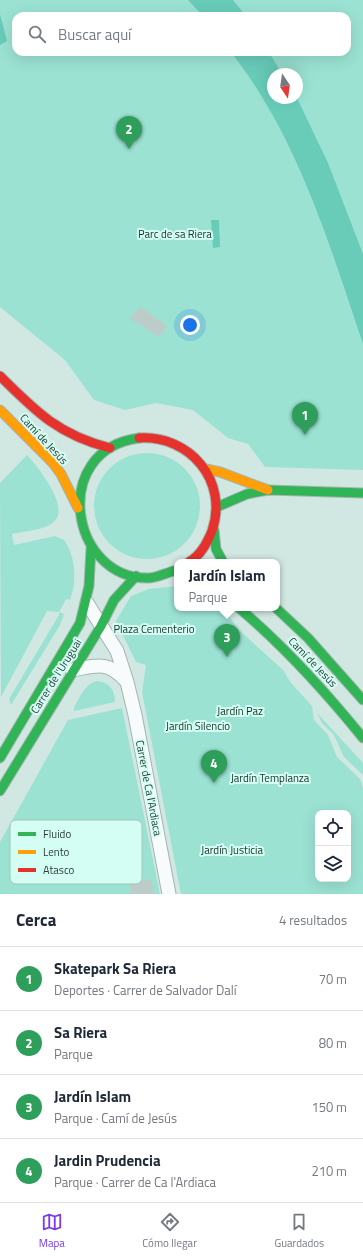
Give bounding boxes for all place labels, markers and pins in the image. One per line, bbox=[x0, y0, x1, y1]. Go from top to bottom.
pin: 2 bbox=[116, 116, 142, 149]
pin: 1 bbox=[292, 402, 318, 435]
pin: 3 bbox=[214, 624, 240, 657]
pin: 4 bbox=[201, 750, 227, 783]

